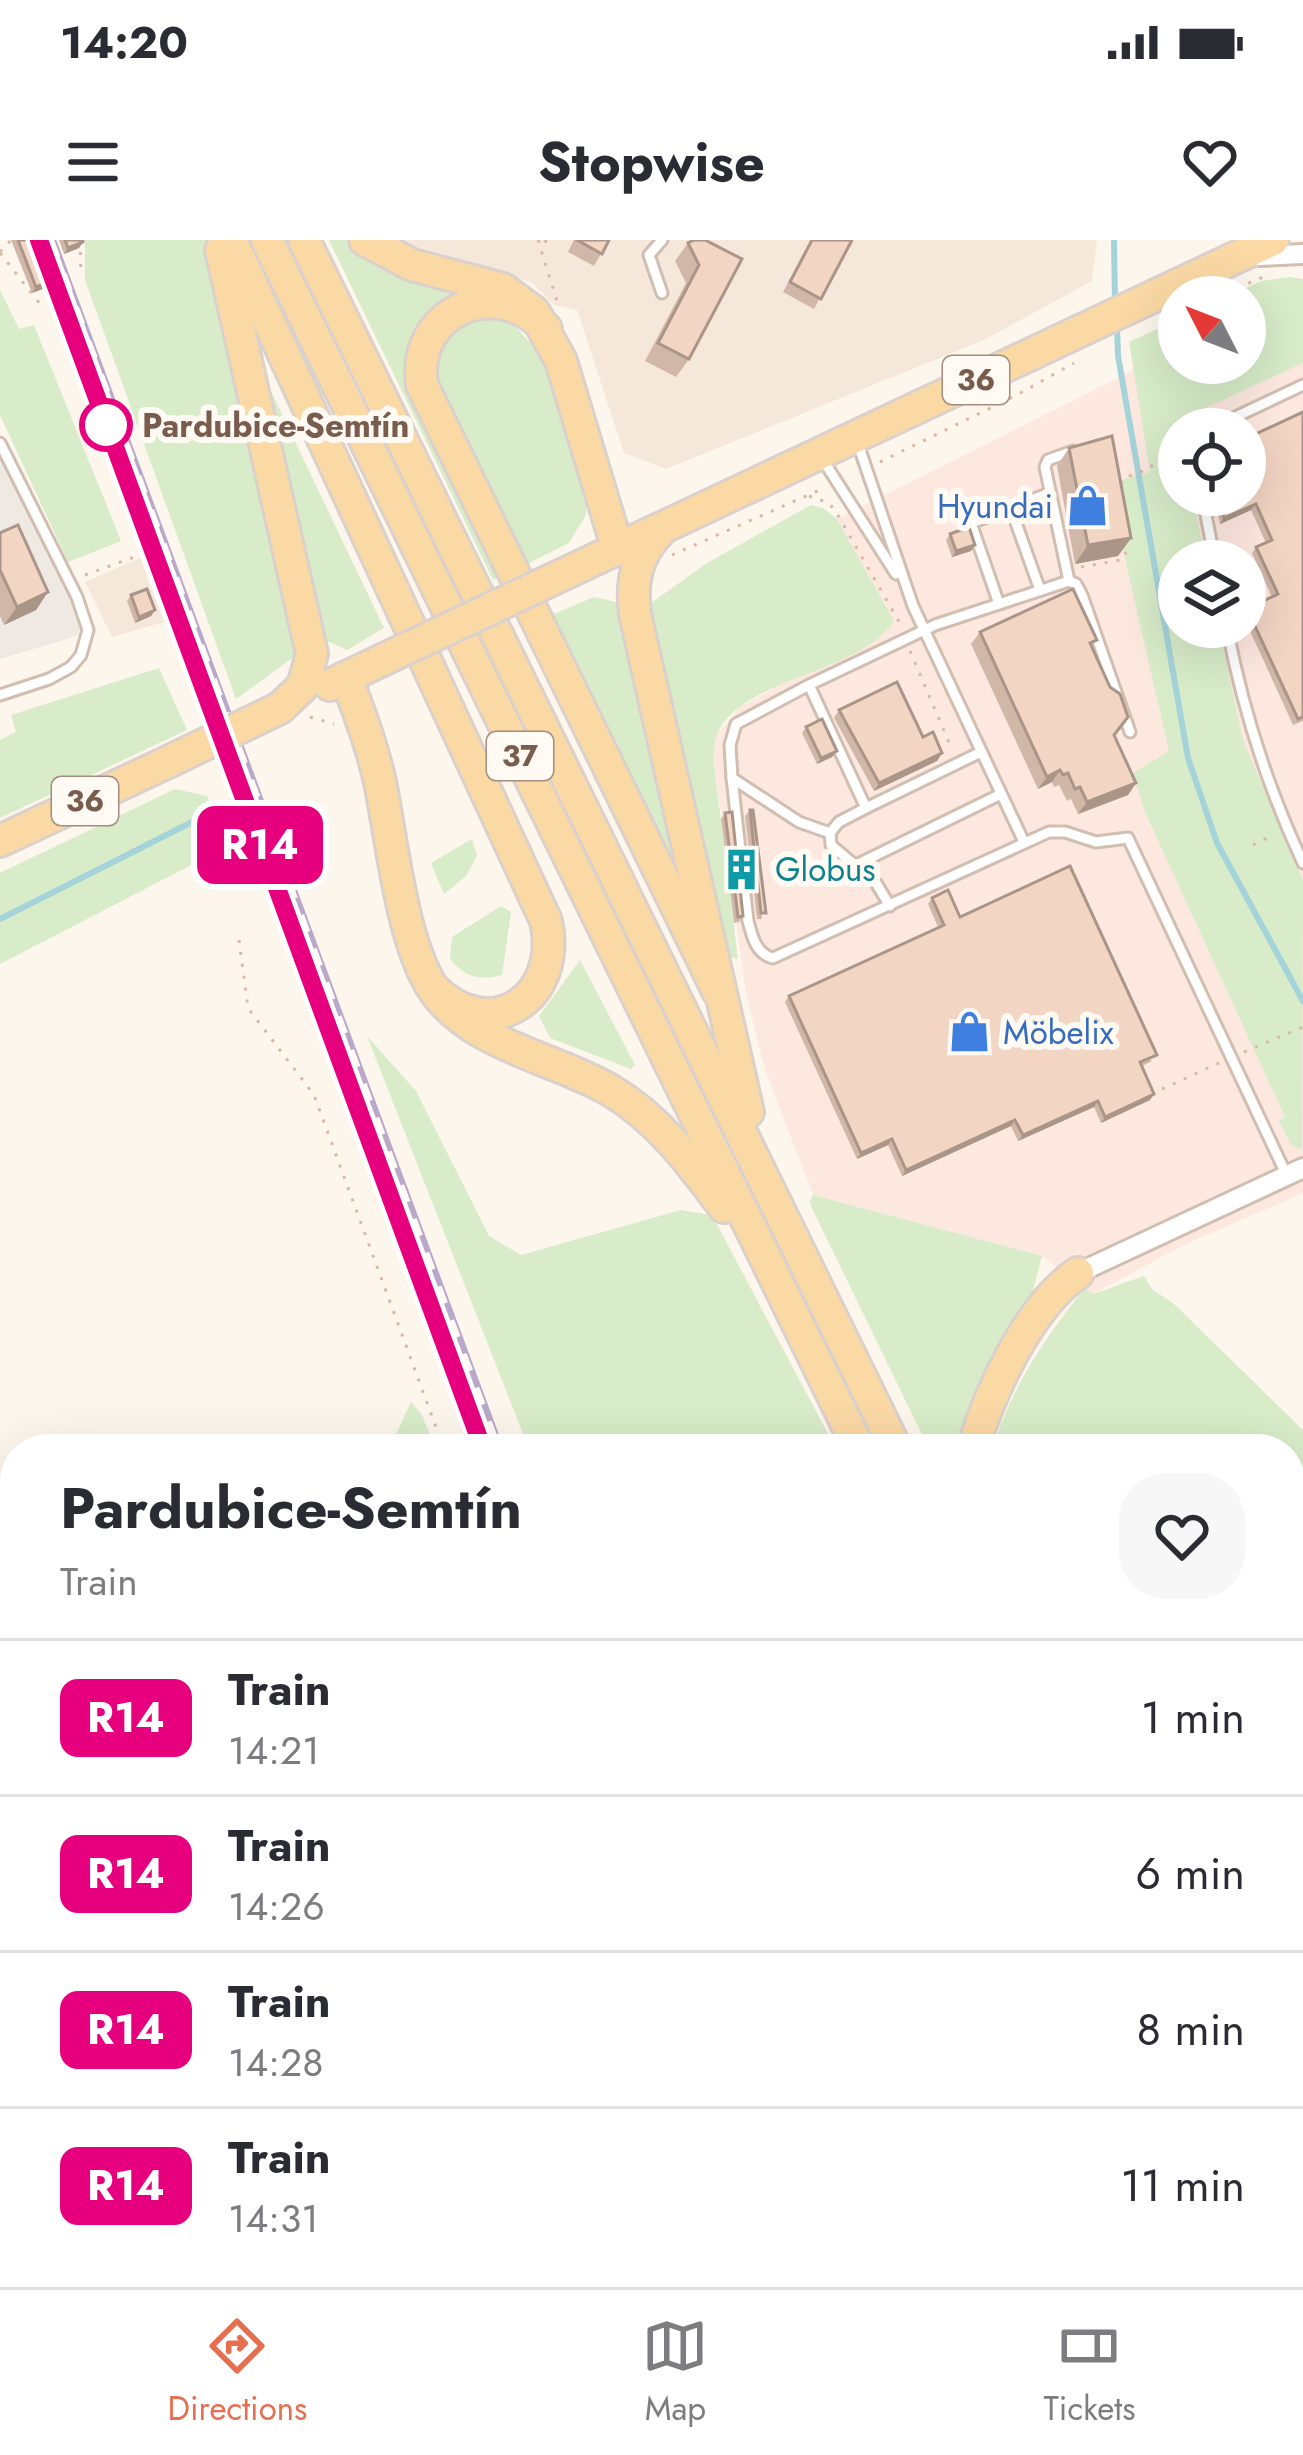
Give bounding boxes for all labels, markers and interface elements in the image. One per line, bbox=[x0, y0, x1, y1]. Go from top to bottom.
text: 14:20 bbox=[60, 10, 188, 75]
text: Stopwise bbox=[538, 123, 765, 201]
icon: menu bbox=[60, 129, 126, 195]
icon: heart bbox=[1177, 129, 1243, 195]
north arrow bbox=[1158, 276, 1266, 384]
map controls bbox=[1158, 276, 1266, 648]
road number: 36 bbox=[943, 356, 1009, 404]
marker: Pardubice-Semtín bbox=[81, 400, 131, 450]
place label: Pardubice-Semtín bbox=[142, 402, 409, 449]
button: locate bbox=[1158, 408, 1266, 516]
place label: Hyundai bbox=[937, 483, 1053, 530]
shop icon: Hyundai bbox=[1064, 483, 1110, 529]
button: layers bbox=[1158, 540, 1266, 648]
road number: 37 bbox=[487, 732, 553, 780]
road number: 36 bbox=[52, 777, 118, 825]
line badge: R14 bbox=[191, 806, 329, 884]
text: R14 bbox=[221, 814, 299, 875]
building icon: Globus bbox=[718, 846, 764, 892]
place label: Globus bbox=[775, 846, 876, 893]
shop icon: Möbelix bbox=[946, 1009, 992, 1055]
place label: Möbelix bbox=[1003, 1009, 1114, 1056]
text: Pardubice-Semtín bbox=[60, 1467, 522, 1549]
button: heart bbox=[1119, 1473, 1245, 1599]
text: Train bbox=[60, 1553, 138, 1610]
text: Train bbox=[228, 1657, 331, 1722]
text: 1 min bbox=[1141, 1685, 1245, 1750]
text: R14 bbox=[87, 1687, 165, 1748]
text: 14:21 bbox=[228, 1722, 320, 1779]
text: Train bbox=[228, 1813, 331, 1878]
text: 6 min bbox=[1135, 1841, 1245, 1906]
text: R14 bbox=[87, 1843, 165, 1904]
text: 14:26 bbox=[228, 1878, 325, 1935]
text: Train bbox=[228, 1969, 331, 2034]
text: 8 min bbox=[1137, 1997, 1245, 2062]
text: R14 bbox=[87, 1999, 165, 2060]
text: 14:28 bbox=[228, 2034, 323, 2091]
text: Train bbox=[228, 2125, 331, 2190]
text: 11 min bbox=[1121, 2153, 1245, 2218]
text: R14 bbox=[87, 2155, 165, 2216]
text: 14:31 bbox=[228, 2190, 319, 2247]
tab: Directions bbox=[168, 2313, 307, 2432]
tab: Map bbox=[642, 2313, 708, 2432]
tab: Tickets bbox=[1044, 2313, 1135, 2432]

